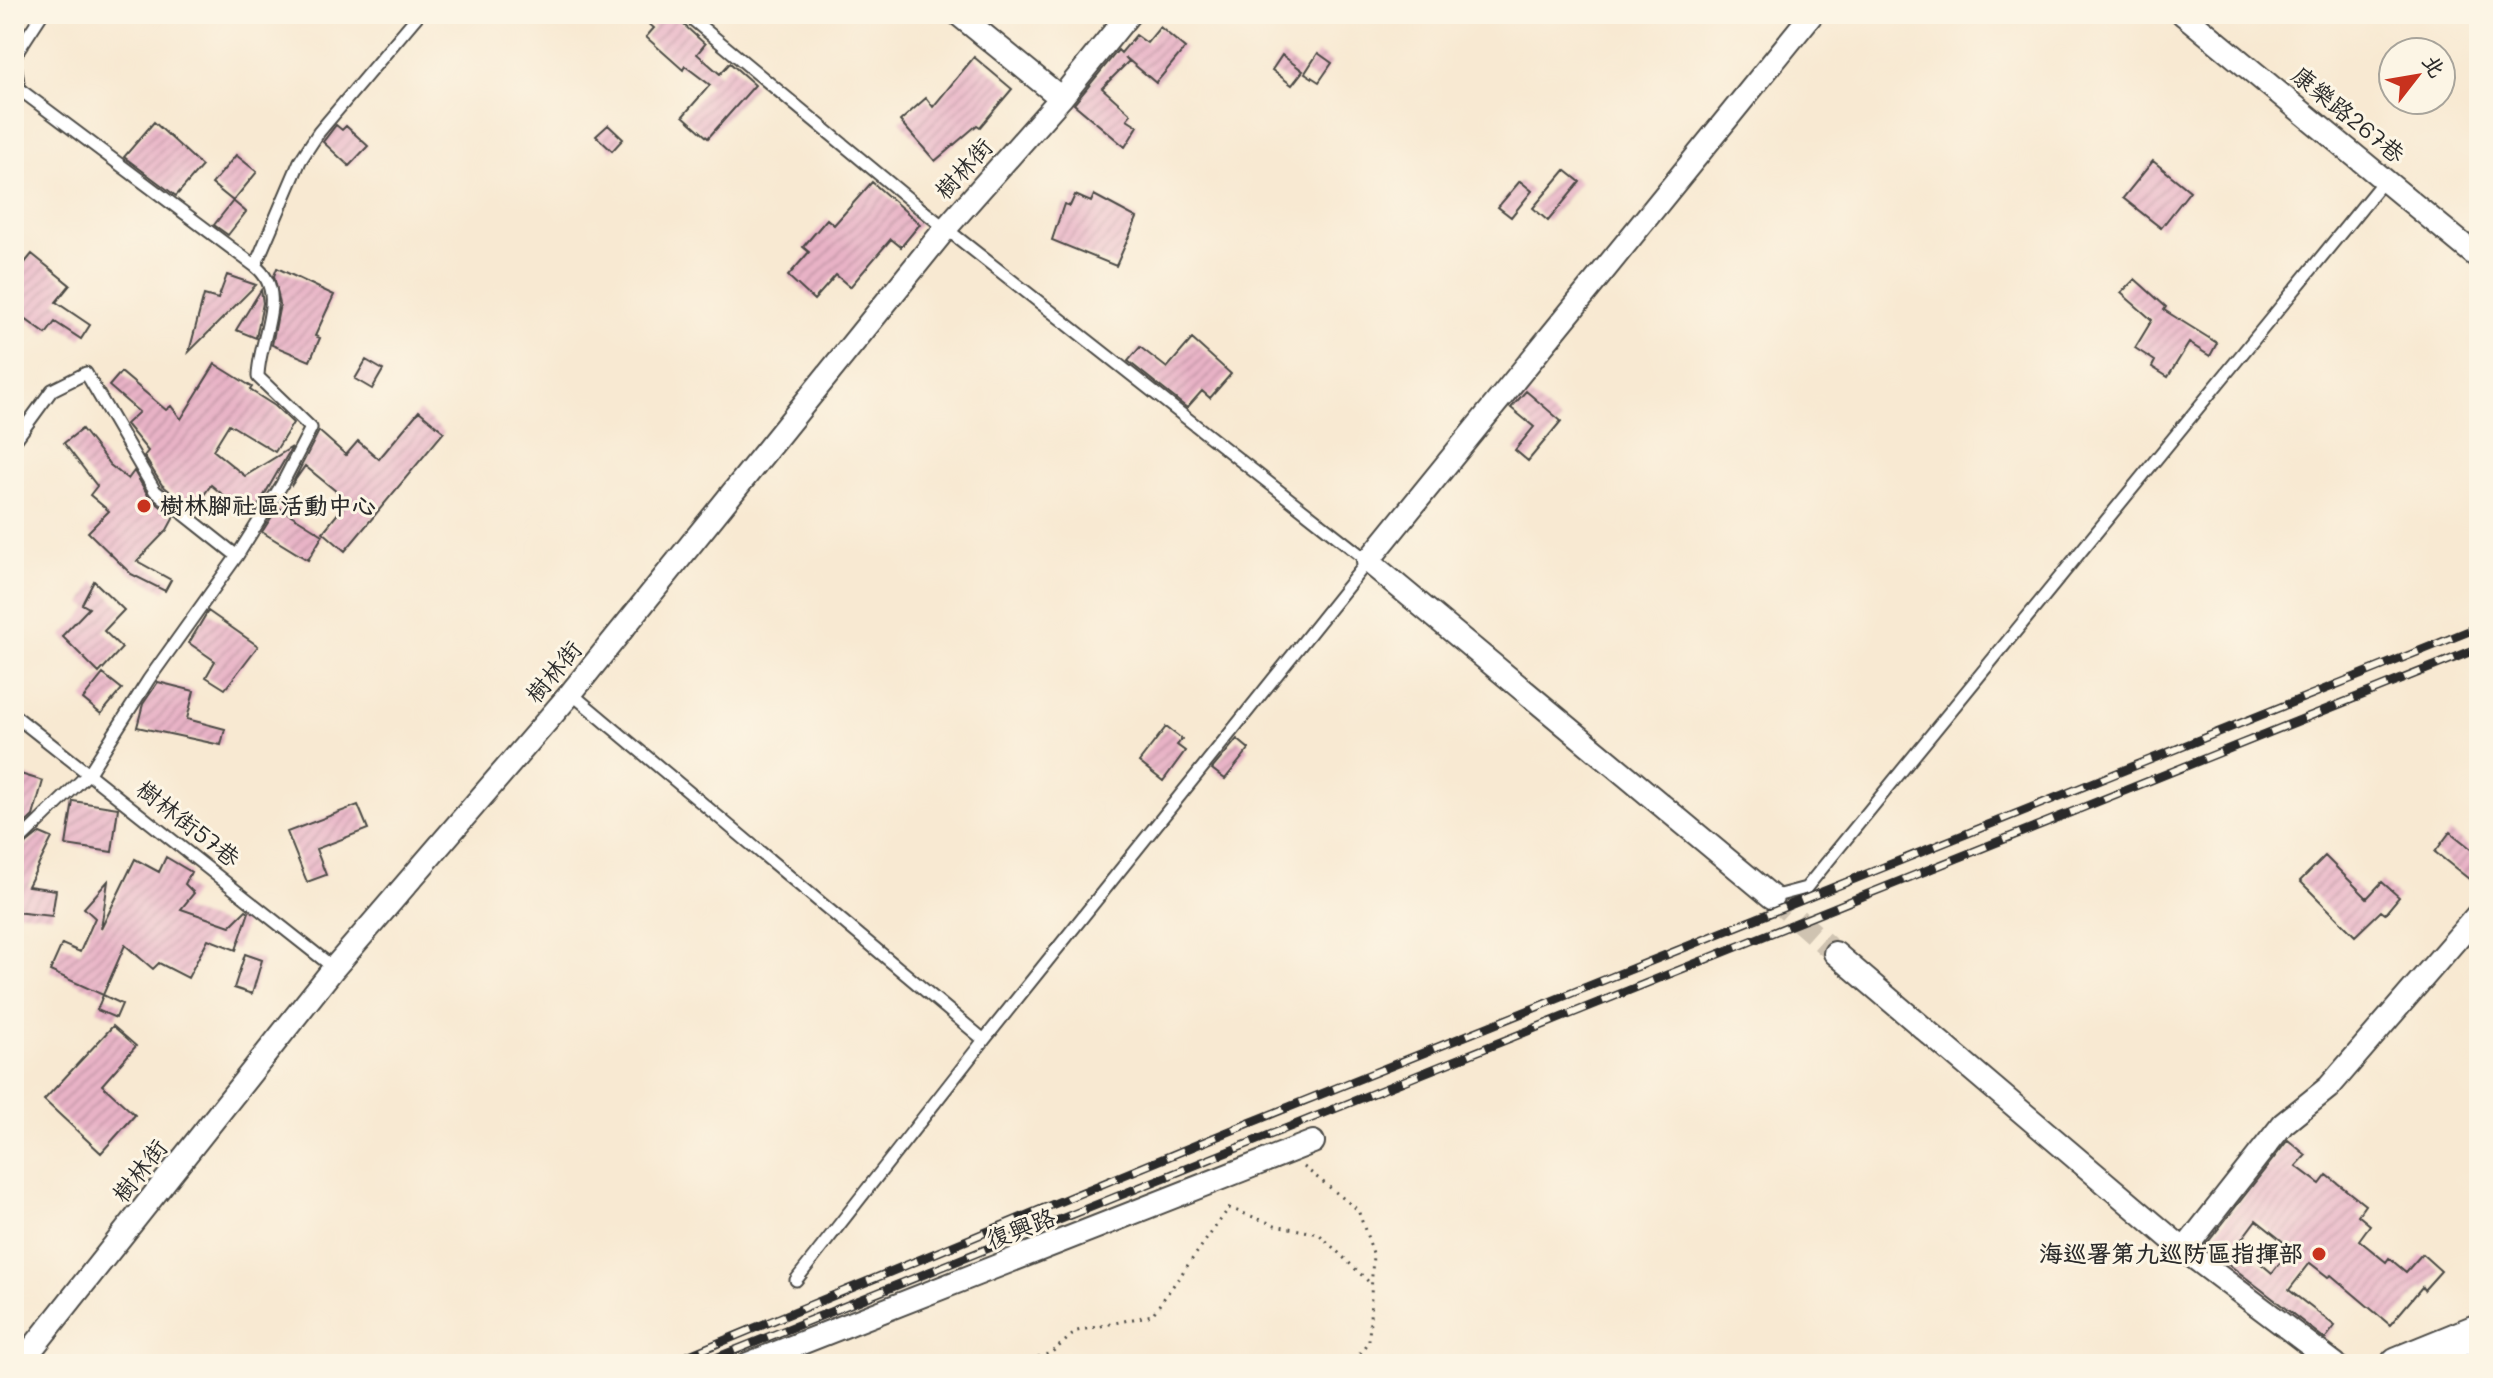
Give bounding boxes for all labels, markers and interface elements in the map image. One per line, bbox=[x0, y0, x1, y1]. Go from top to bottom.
north arrow bbox=[2377, 36, 2457, 116]
text: 北 bbox=[2416, 49, 2453, 82]
street label: 康樂路267巷 bbox=[2286, 59, 2412, 169]
street label: 樹林街 bbox=[927, 131, 998, 205]
place label: 樹林腳社區活動中心 bbox=[160, 489, 376, 520]
marker: 樹林腳社區活動中心 bbox=[135, 497, 153, 515]
street label: 樹林街 bbox=[518, 633, 588, 709]
street label: 樹林街57巷 bbox=[131, 773, 247, 873]
street label: 樹林街 bbox=[104, 1132, 173, 1208]
street label: 復興路 bbox=[981, 1200, 1060, 1255]
place label: 海巡署第九巡防區指揮部 bbox=[2039, 1237, 2303, 1268]
marker: 海巡署第九巡防區指揮部 bbox=[2310, 1245, 2328, 1263]

